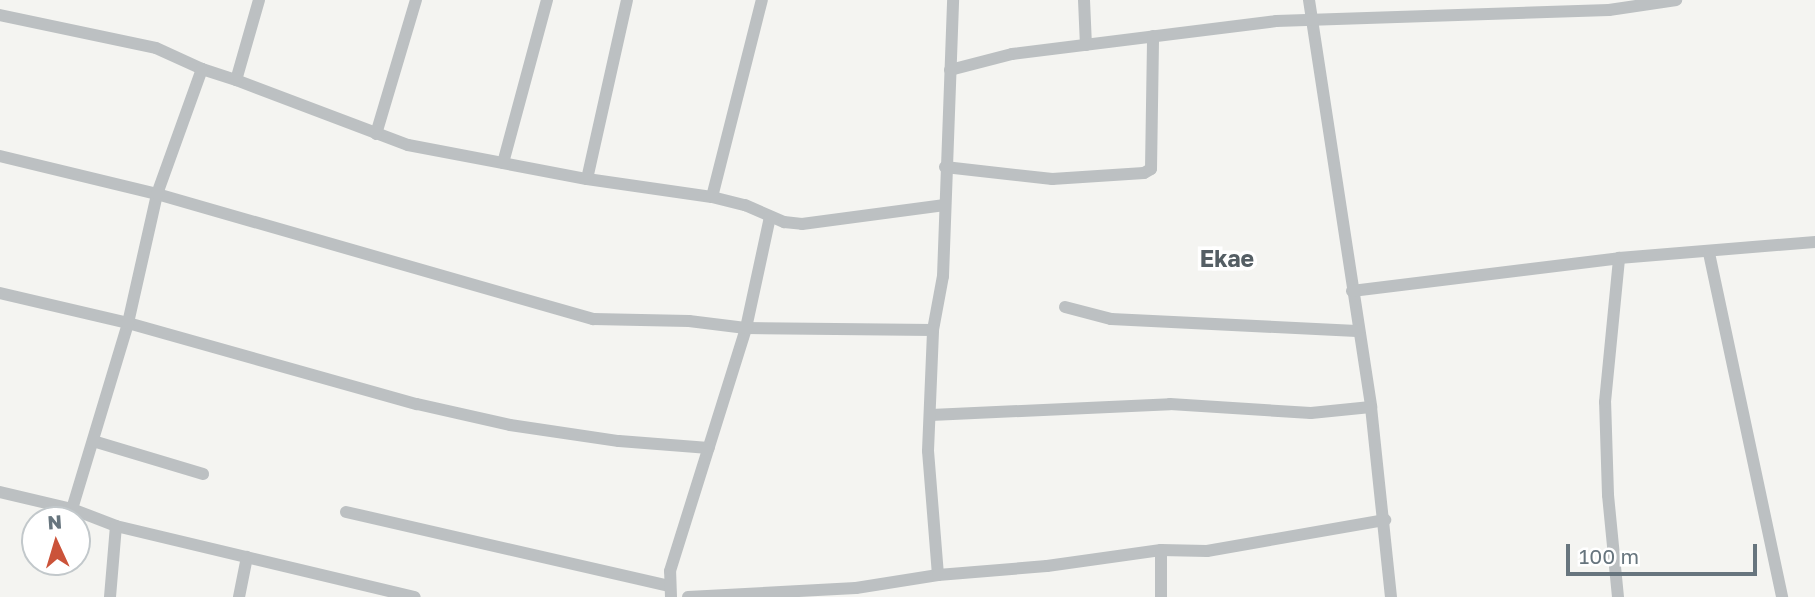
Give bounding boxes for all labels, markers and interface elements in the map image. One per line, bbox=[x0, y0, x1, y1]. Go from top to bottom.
district label: Ekae bbox=[1200, 244, 1254, 272]
north arrow bbox=[21, 506, 91, 576]
text: N bbox=[47, 510, 63, 534]
scale bar bbox=[1570, 530, 1761, 574]
text: 100 m bbox=[1579, 543, 1639, 569]

